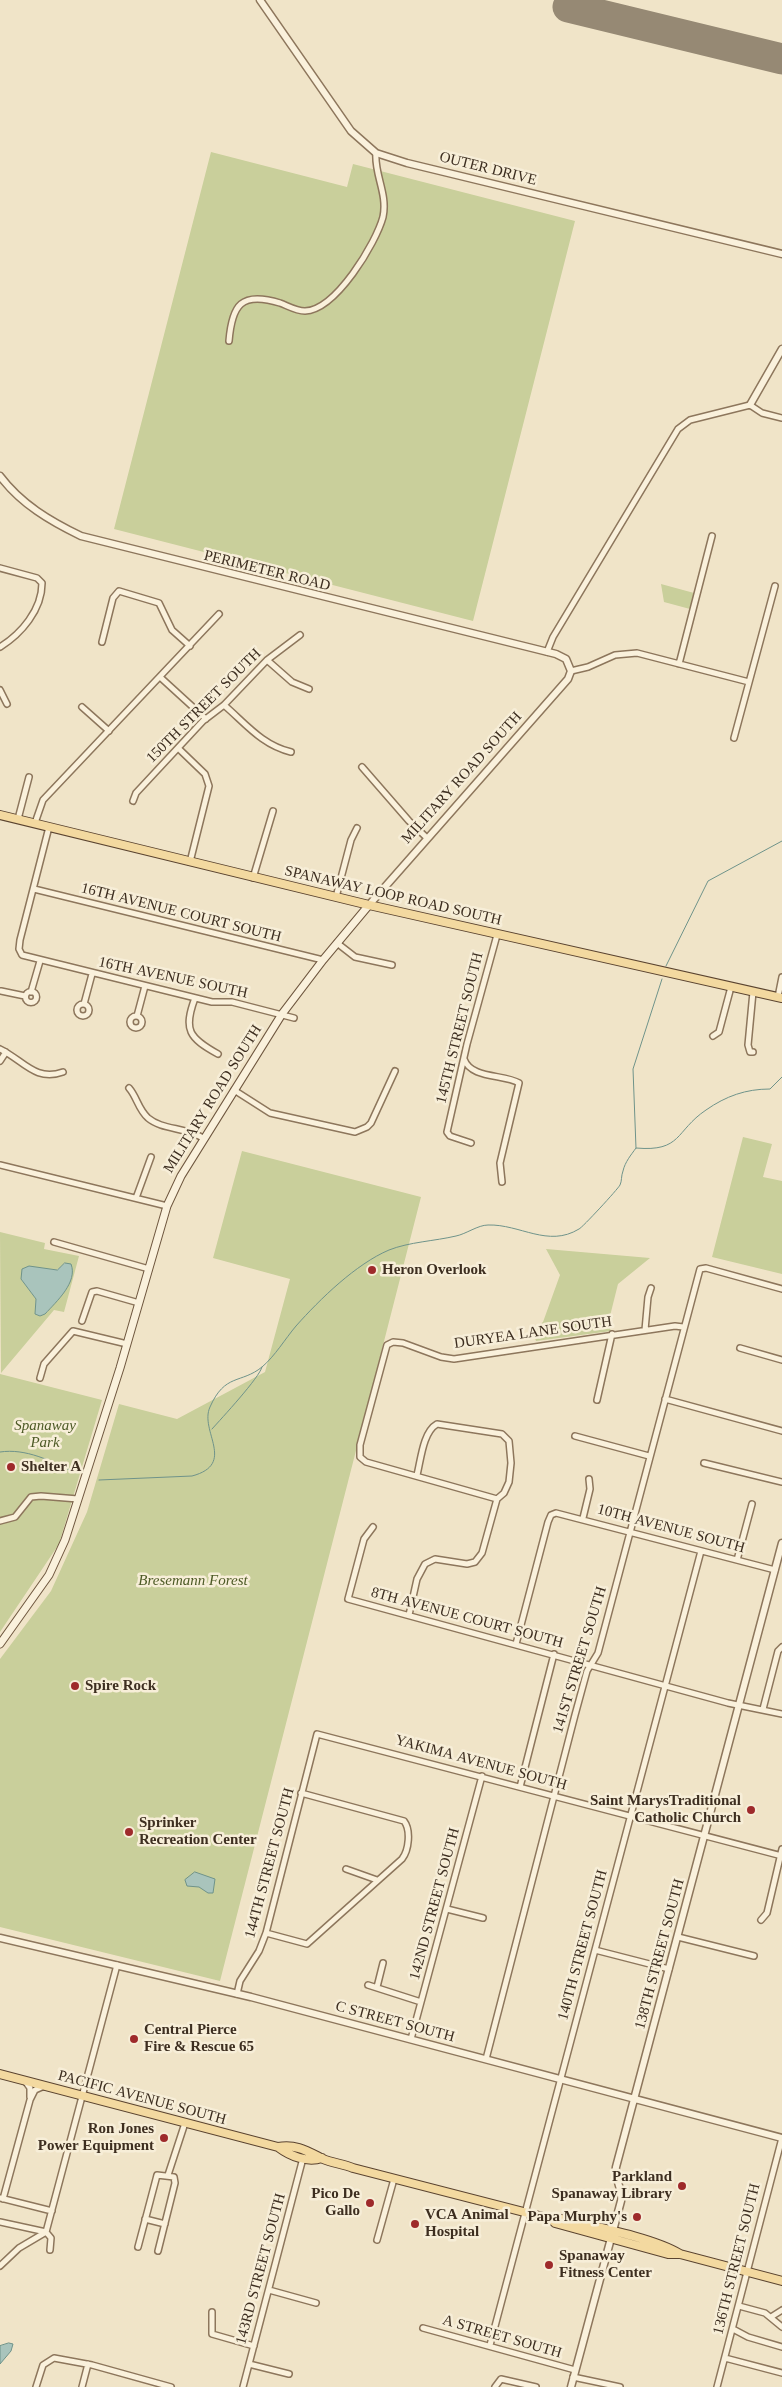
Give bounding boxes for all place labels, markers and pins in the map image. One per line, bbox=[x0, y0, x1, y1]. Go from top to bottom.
place label: Heron Overlook bbox=[382, 1261, 486, 1279]
marker: Heron Overlook bbox=[366, 1264, 378, 1276]
place label: Shelter A bbox=[21, 1458, 81, 1476]
marker: Shelter A bbox=[5, 1461, 17, 1473]
place label: Spire Rock bbox=[85, 1677, 156, 1695]
marker: Spire Rock bbox=[69, 1680, 81, 1692]
place label: Saint MarysTraditional Catholic Church bbox=[590, 1792, 741, 1827]
marker: Saint MarysTraditional Catholic Church bbox=[745, 1804, 757, 1816]
place label: Sprinker Recreation Center bbox=[139, 1814, 257, 1849]
marker: Sprinker Recreation Center bbox=[123, 1826, 135, 1838]
place label: Central Pierce Fire & Rescue 65 bbox=[144, 2021, 254, 2056]
marker: Central Pierce Fire & Rescue 65 bbox=[128, 2033, 140, 2045]
place label: Ron Jones Power Equipment bbox=[38, 2120, 154, 2155]
marker: Ron Jones Power Equipment bbox=[158, 2132, 170, 2144]
place label: Parkland Spanaway Library bbox=[552, 2168, 672, 2203]
marker: Parkland Spanaway Library bbox=[676, 2180, 688, 2192]
place label: Pico De Gallo bbox=[311, 2185, 360, 2220]
marker: Pico De Gallo bbox=[364, 2197, 376, 2209]
place label: VCA Animal Hospital bbox=[425, 2206, 509, 2241]
place label: Papa Murphy's bbox=[527, 2208, 627, 2226]
marker: Papa Murphy's bbox=[631, 2211, 643, 2223]
marker: VCA Animal Hospital bbox=[409, 2218, 421, 2230]
place label: Spanaway Fitness Center bbox=[559, 2247, 652, 2282]
marker: Spanaway Fitness Center bbox=[543, 2259, 555, 2271]

